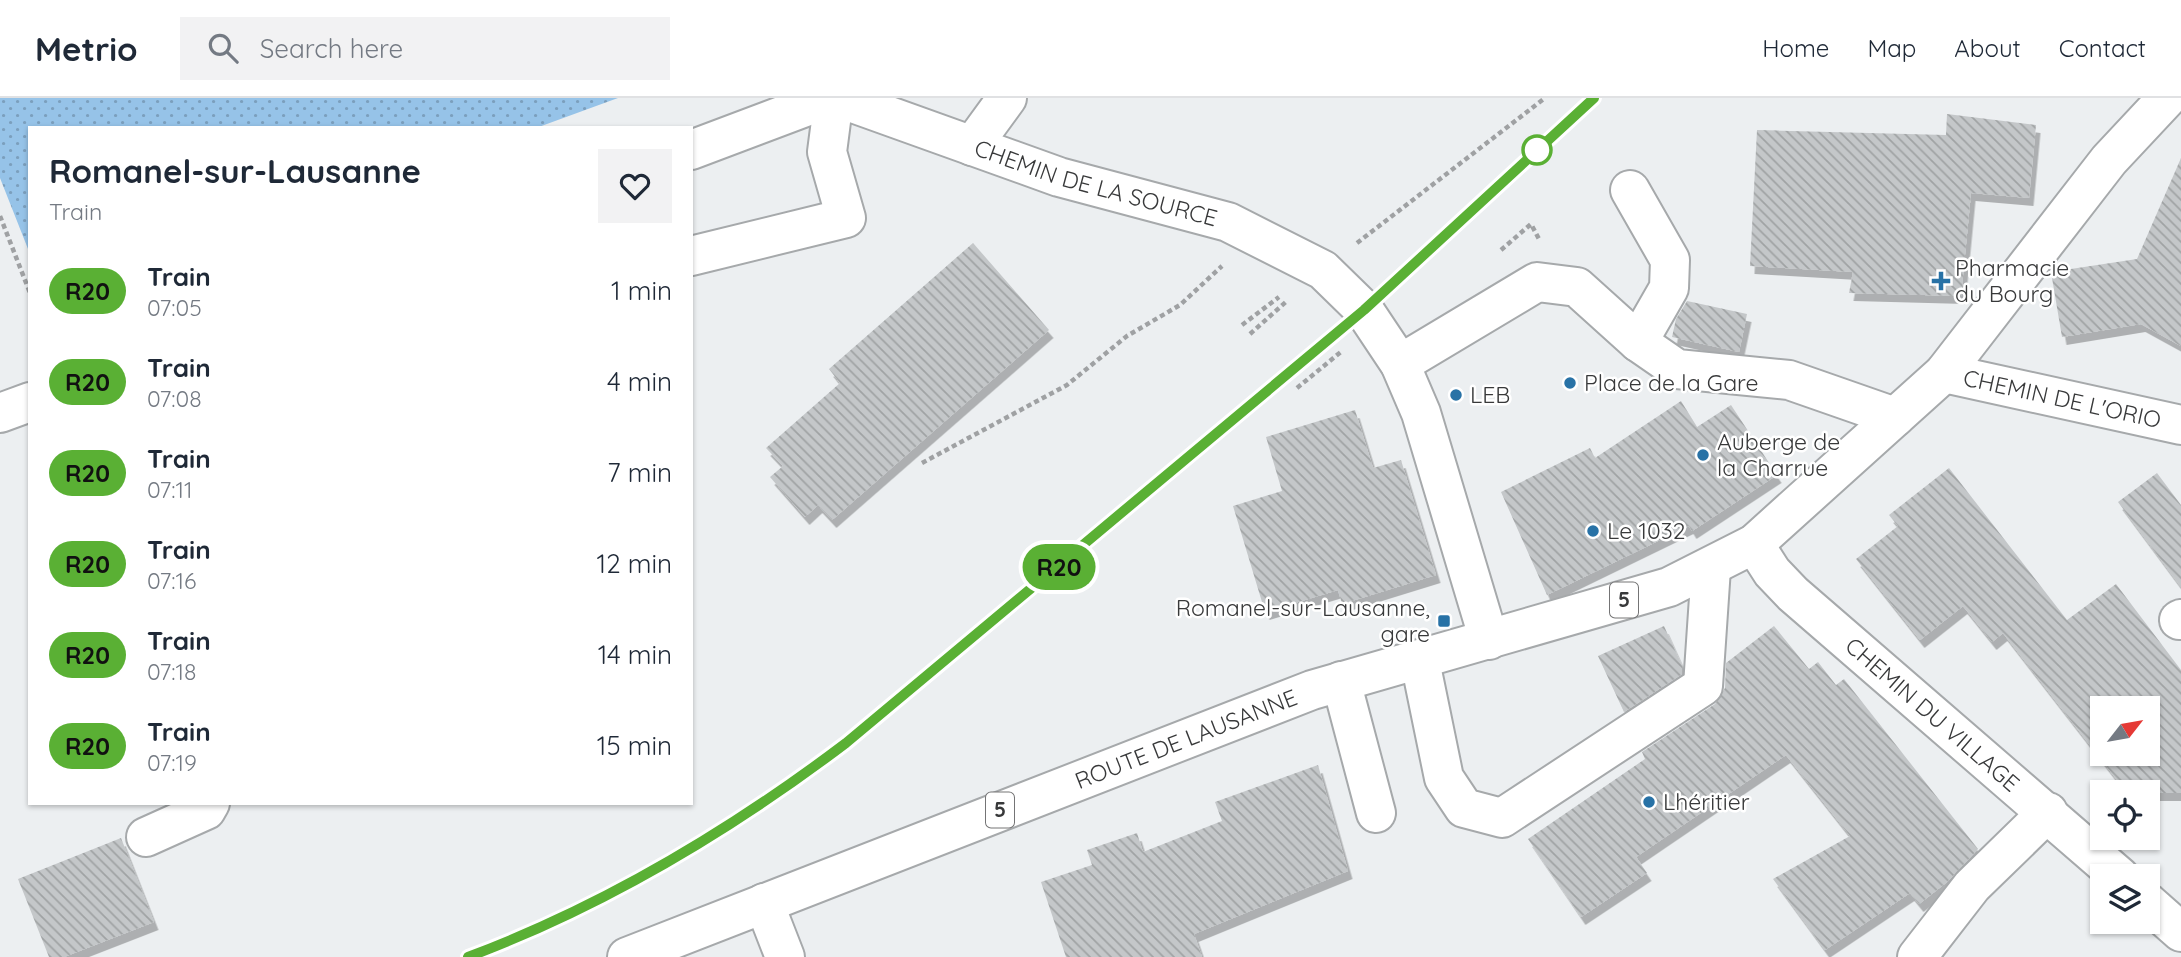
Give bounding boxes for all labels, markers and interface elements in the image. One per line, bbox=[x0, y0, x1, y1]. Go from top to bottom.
search box bbox=[180, 17, 670, 80]
text: Metrio bbox=[35, 28, 138, 69]
icon: search bbox=[204, 29, 242, 67]
text: Search here bbox=[260, 32, 403, 65]
text: Home bbox=[1762, 33, 1829, 63]
text: Map bbox=[1867, 33, 1916, 63]
text: About bbox=[1954, 33, 2021, 63]
text: Contact bbox=[2059, 33, 2146, 63]
street label: CHEMIN DE LA SOURCE bbox=[971, 133, 1221, 233]
unlabelled marker bbox=[1522, 135, 1552, 165]
button: heart bbox=[598, 149, 672, 223]
text: Romanel-sur-Lausanne bbox=[49, 150, 421, 191]
text: Train bbox=[49, 197, 102, 226]
place label: Pharmacie du Bourg bbox=[1955, 253, 2069, 308]
text: Train bbox=[147, 260, 211, 293]
marker: Pharmacie du Bourg bbox=[1933, 273, 1949, 289]
text: 1 min bbox=[611, 274, 672, 307]
text: R20 bbox=[65, 276, 110, 306]
text: 07:05 bbox=[147, 293, 202, 322]
text: Train bbox=[147, 351, 211, 384]
street label: CHEMIN DE L'ORIO bbox=[1961, 363, 2164, 434]
text: 4 min bbox=[607, 365, 672, 398]
text: R20 bbox=[65, 367, 110, 397]
place label: Place de la Gare bbox=[1584, 368, 1758, 397]
marker: Place de la Gare bbox=[1562, 375, 1578, 391]
place label: LEB bbox=[1470, 380, 1510, 409]
text: 07:08 bbox=[147, 384, 202, 413]
marker: LEB bbox=[1448, 387, 1464, 403]
place label: Auberge de la Charrue bbox=[1717, 427, 1840, 482]
text: Train bbox=[147, 442, 211, 475]
marker: Auberge de la Charrue bbox=[1695, 447, 1711, 463]
text: 7 min bbox=[607, 456, 672, 489]
text: R20 bbox=[65, 458, 110, 488]
text: 07:11 bbox=[147, 475, 193, 504]
place label: Le 1032 bbox=[1607, 516, 1686, 545]
marker: Le 1032 bbox=[1585, 523, 1601, 539]
text: Train bbox=[147, 533, 211, 566]
line badge: R20 bbox=[1019, 544, 1099, 590]
text: 12 min bbox=[597, 547, 672, 580]
text: R20 bbox=[65, 549, 110, 579]
text: R20 bbox=[1037, 552, 1081, 582]
text: 07:16 bbox=[147, 566, 196, 595]
road number: 5 bbox=[1610, 582, 1638, 618]
place label: Romanel-sur-Lausanne, gare bbox=[1176, 593, 1430, 648]
marker: Romanel-sur-Lausanne, gare bbox=[1436, 613, 1452, 629]
text: Train bbox=[147, 624, 211, 657]
street label: CHEMIN DU VILLAGE bbox=[1840, 631, 2026, 798]
text: 14 min bbox=[598, 638, 672, 671]
text: R20 bbox=[65, 640, 110, 670]
text: 07:18 bbox=[147, 657, 196, 686]
street label: ROUTE DE LAUSANNE bbox=[1071, 682, 1301, 795]
north arrow bbox=[2090, 696, 2160, 766]
map controls bbox=[2090, 696, 2160, 934]
text: Train bbox=[147, 715, 211, 748]
text: 15 min bbox=[597, 729, 672, 762]
text: R20 bbox=[65, 731, 110, 761]
text: 07:19 bbox=[147, 748, 197, 777]
button: locate bbox=[2090, 780, 2160, 850]
place label: Lhéritier bbox=[1663, 787, 1750, 816]
road number: 5 bbox=[986, 792, 1014, 828]
marker: Lhéritier bbox=[1641, 794, 1657, 810]
button: layers bbox=[2090, 864, 2160, 934]

